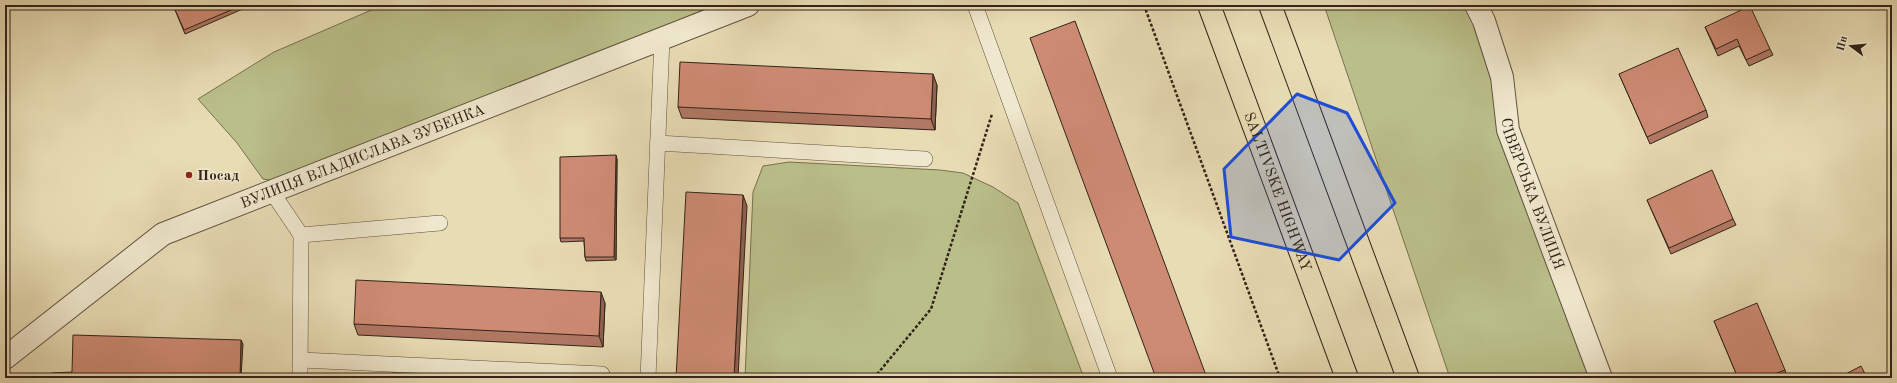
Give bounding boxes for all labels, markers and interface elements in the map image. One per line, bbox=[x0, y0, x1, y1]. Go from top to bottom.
north arrow bbox=[1831, 26, 1871, 66]
text: Пн bbox=[1835, 35, 1850, 52]
street label: ВУЛИЦЯ ВЛАДИСЛАВА ЗУБЕНКА bbox=[239, 103, 488, 212]
street label: SALTIVSKE HIGHWAY bbox=[1240, 110, 1313, 274]
street label: СІВЕРСЬКА ВУЛИЦЯ bbox=[1498, 117, 1566, 272]
place label: Посад bbox=[197, 169, 239, 184]
marker: Посад bbox=[184, 170, 194, 180]

